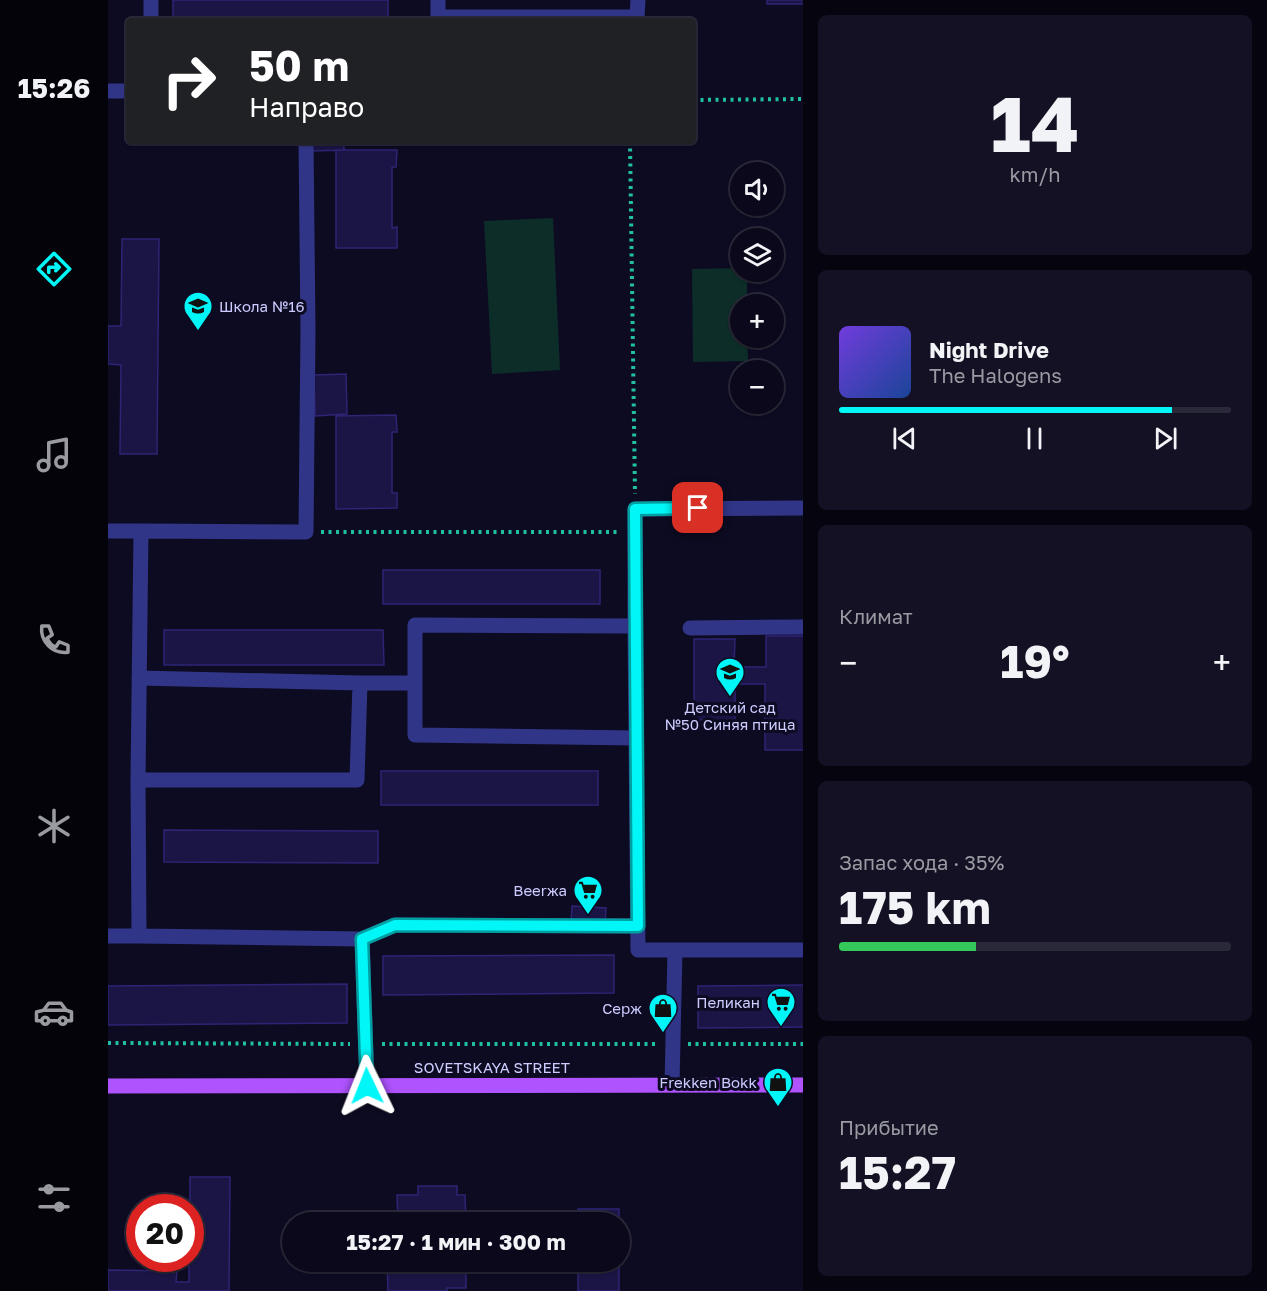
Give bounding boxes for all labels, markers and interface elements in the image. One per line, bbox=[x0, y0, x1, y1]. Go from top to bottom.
text: 50 m bbox=[249, 40, 349, 90]
icon: right bbox=[150, 42, 228, 120]
text: 15:26 bbox=[18, 72, 90, 104]
text: 14 bbox=[991, 76, 1079, 169]
text: Направо bbox=[249, 91, 364, 123]
map controls bbox=[730, 162, 784, 414]
button: sound bbox=[730, 162, 784, 216]
text: km/h bbox=[1010, 162, 1060, 186]
button: layers bbox=[730, 228, 784, 282]
icon: directions bbox=[33, 248, 75, 290]
school or university icon: Школа №16 bbox=[182, 290, 214, 332]
button: + bbox=[730, 294, 784, 348]
place label: Школа №16 bbox=[219, 297, 305, 315]
text: Night Drive bbox=[929, 336, 1049, 363]
button: − bbox=[730, 360, 784, 414]
text: The Halogens bbox=[929, 363, 1062, 387]
icon: previous bbox=[888, 422, 921, 455]
icon: pause bbox=[1018, 422, 1051, 455]
icon: next bbox=[1149, 422, 1182, 455]
icon: music bbox=[33, 434, 75, 476]
pin bbox=[672, 482, 723, 533]
icon: arrive bbox=[681, 491, 714, 524]
text: Климат bbox=[839, 604, 913, 628]
icon: phone bbox=[33, 619, 75, 661]
text: 19° bbox=[1000, 634, 1070, 688]
text: − bbox=[839, 643, 857, 682]
text: + bbox=[1213, 643, 1231, 682]
school or university icon: Детский сад №50 Синяя птица bbox=[714, 656, 746, 698]
place label: Детский сад №50 Синяя птица bbox=[665, 698, 795, 733]
icon: climate bbox=[33, 805, 75, 847]
text: Запас хода · 35% bbox=[839, 850, 1004, 874]
supermarket icon: Beerжа bbox=[572, 874, 604, 916]
text: 175 km bbox=[839, 880, 991, 934]
place label: Beerжа bbox=[513, 881, 567, 899]
supermarket icon: Пеликан bbox=[765, 986, 797, 1028]
icon: car bbox=[33, 991, 75, 1033]
shop icon: Серж bbox=[647, 992, 679, 1034]
place label: Пеликан bbox=[696, 993, 760, 1011]
place label: Серж bbox=[602, 999, 642, 1017]
position arrow bbox=[335, 1054, 399, 1118]
street label: SOVETSKAYA STREET bbox=[414, 1058, 570, 1076]
shop icon: Frekken Bokk bbox=[762, 1066, 794, 1108]
place label: Frekken Bokk bbox=[659, 1073, 758, 1091]
text: Прибытие bbox=[839, 1115, 939, 1139]
text: 15:27 bbox=[839, 1145, 956, 1199]
icon: filters bbox=[33, 1177, 75, 1219]
speed limit sign: 20 bbox=[126, 1194, 204, 1272]
text: 15:27 · 1 мин · 300 m bbox=[346, 1228, 566, 1255]

